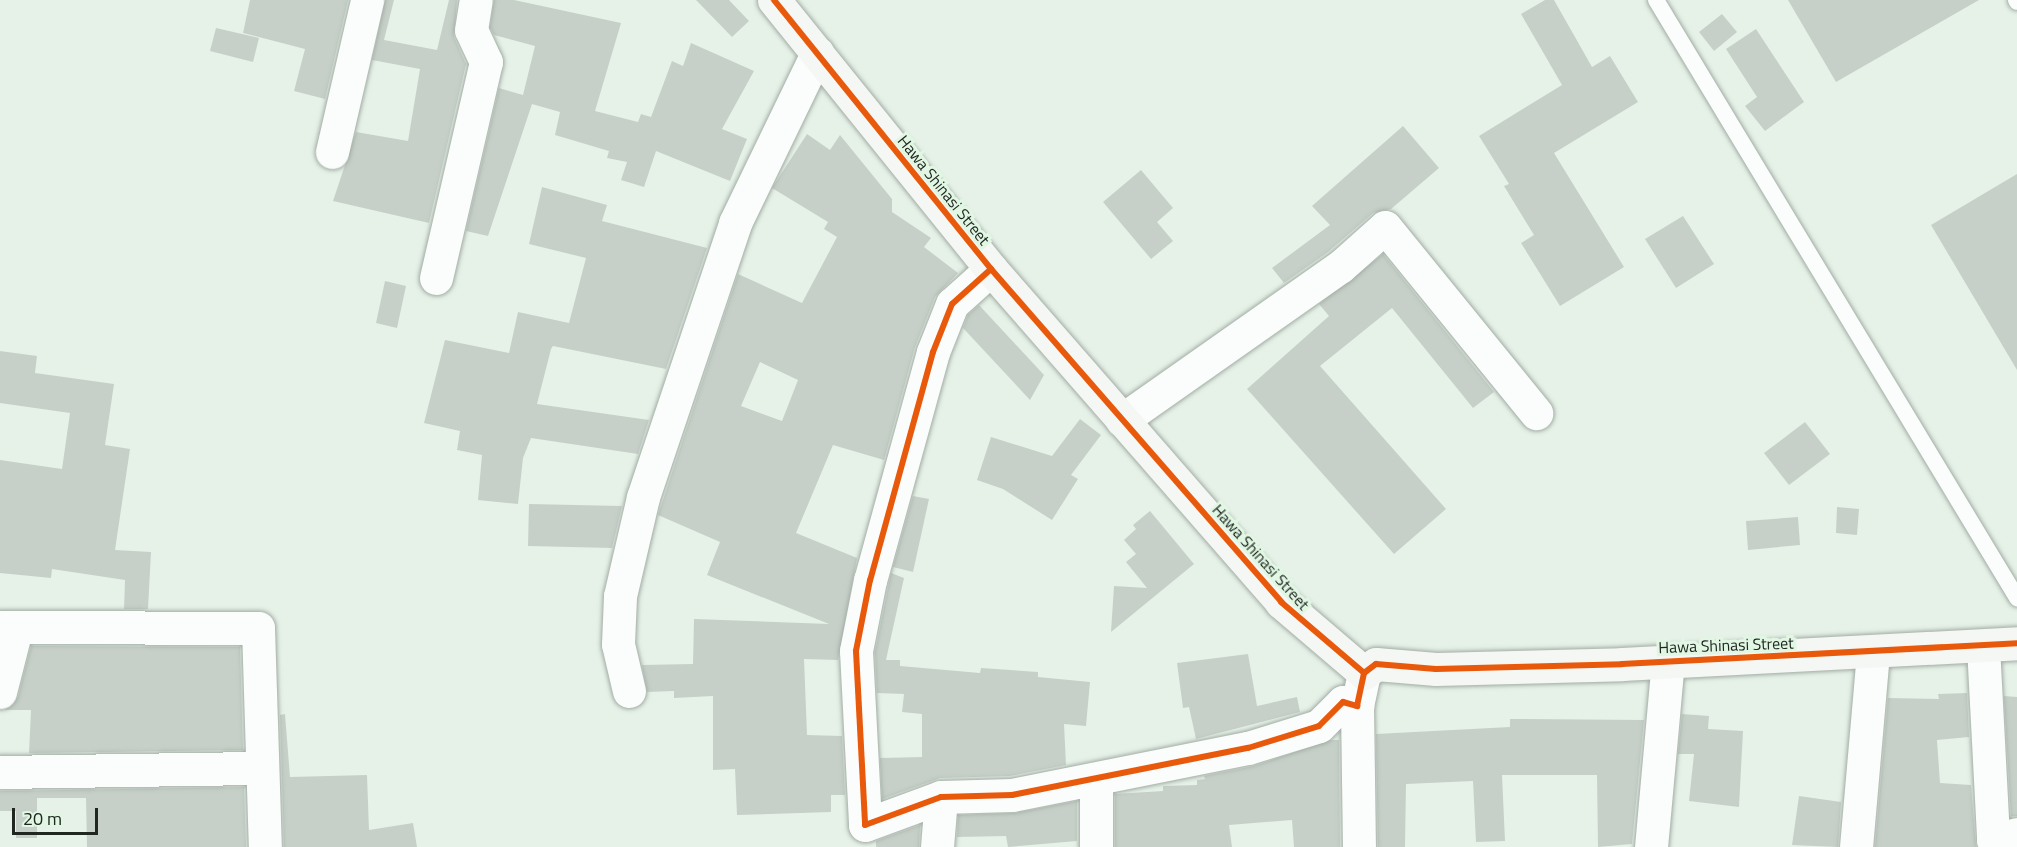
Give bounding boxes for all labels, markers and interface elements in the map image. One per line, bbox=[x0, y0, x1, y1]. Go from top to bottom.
street label: Hawa Shinasi Street bbox=[894, 131, 994, 249]
street label: Hawa Shinasi Street bbox=[1209, 500, 1313, 614]
street label: Hawa Shinasi Street bbox=[1658, 633, 1794, 657]
scale bar bbox=[15, 796, 100, 834]
text: 20 m bbox=[23, 805, 62, 832]

